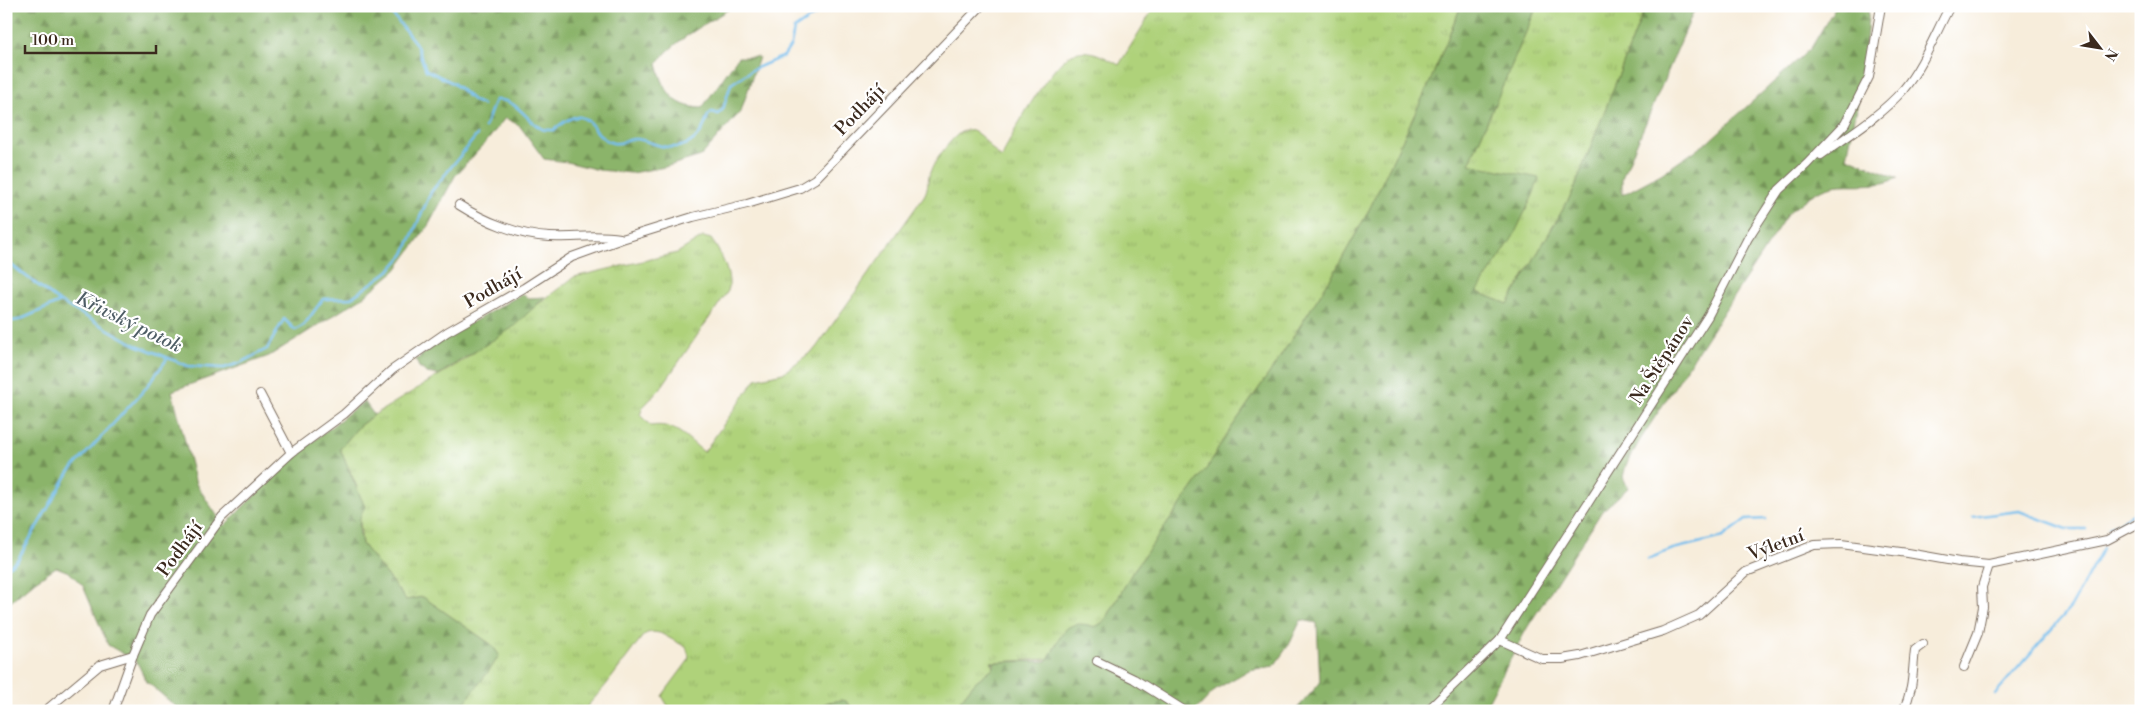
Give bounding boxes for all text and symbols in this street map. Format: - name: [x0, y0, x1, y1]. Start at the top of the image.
- scale bar: [25, 22, 156, 54]
- north arrow: [2074, 22, 2124, 72]
- text: 100 m: [32, 31, 74, 50]
- text: N: [2100, 45, 2121, 64]
- street label: Podhájí: [830, 79, 891, 141]
- street label: Podhájí: [460, 262, 527, 314]
- water label: Křivský potok: [72, 286, 186, 358]
- street label: Na Štěpánov: [1625, 311, 1700, 408]
- street label: Podhájí: [152, 516, 208, 581]
- street label: Výletní: [1744, 523, 1808, 567]

